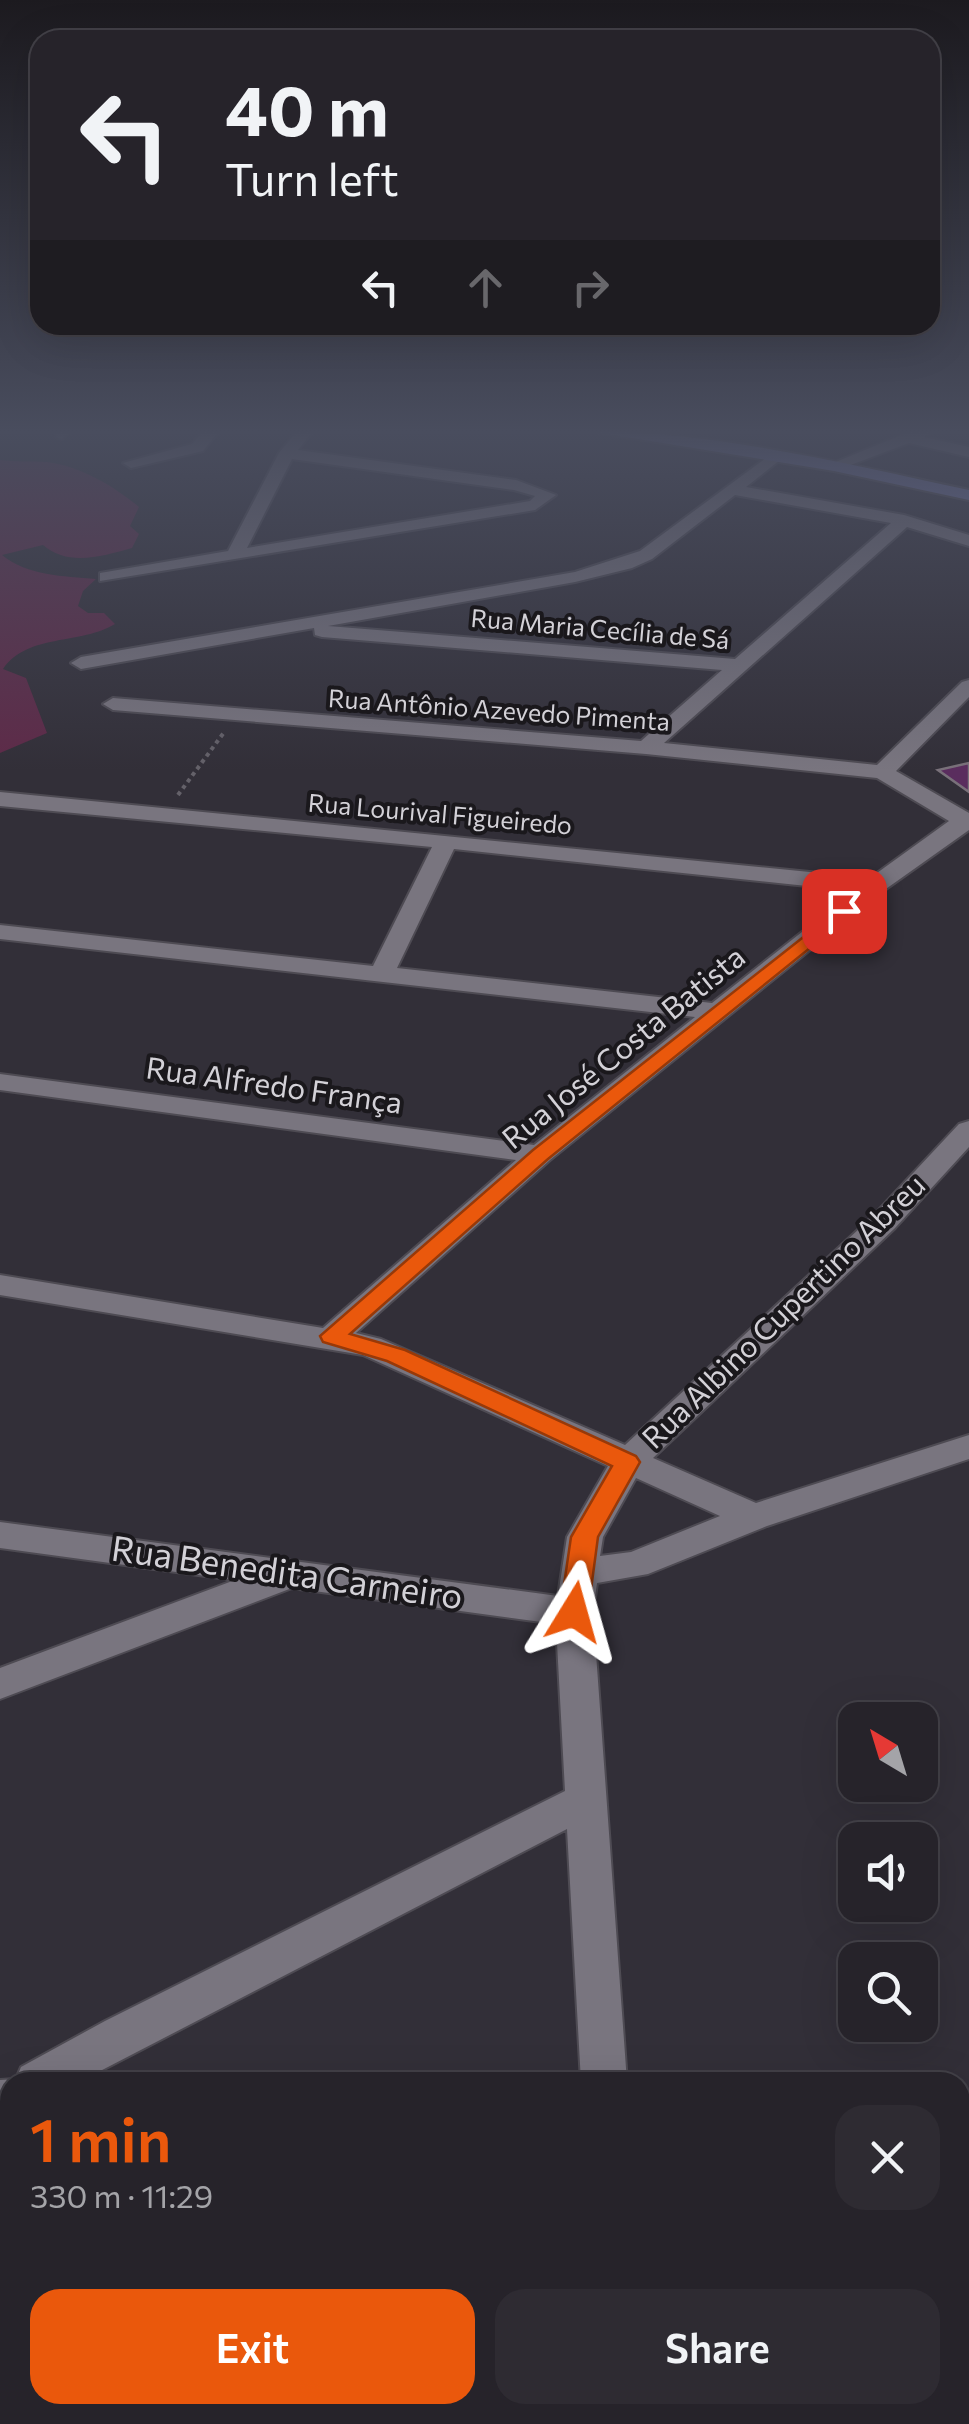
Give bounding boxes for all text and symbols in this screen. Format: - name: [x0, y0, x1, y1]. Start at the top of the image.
- text: 40 m: [225, 65, 389, 150]
- icon: left: [60, 70, 190, 200]
- text: Turn left: [225, 150, 399, 205]
- icon: left: [353, 260, 408, 315]
- icon: ahead: [458, 260, 513, 315]
- icon: right: [563, 260, 618, 315]
- street label: Rua Maria Cecília de Sá: [470, 602, 731, 654]
- street label: Rua Antônio Azevedo Pimenta: [327, 682, 671, 736]
- street label: Rua Lourival Figueiredo: [307, 787, 573, 839]
- pin: [802, 869, 887, 954]
- icon: arrive: [817, 884, 872, 939]
- street label: Rua José Costa Batista: [494, 937, 751, 1155]
- street label: Rua Alfredo França: [144, 1047, 405, 1120]
- street label: Rua Albino Cupertino Abreu: [633, 1165, 931, 1455]
- street label: Rua Benedita Carneiro: [109, 1525, 466, 1616]
- position arrow: [522, 1560, 626, 1664]
- north arrow: [838, 1702, 938, 1802]
- map controls: [838, 1702, 938, 2042]
- button: sound: [838, 1822, 938, 1922]
- button: search: [838, 1942, 938, 2042]
- text: 1 min: [30, 2101, 171, 2174]
- button: close: [835, 2105, 940, 2210]
- text: 330 m · 11:29: [30, 2175, 213, 2215]
- button: Exit: [30, 2289, 475, 2404]
- button: Share: [495, 2289, 940, 2404]

